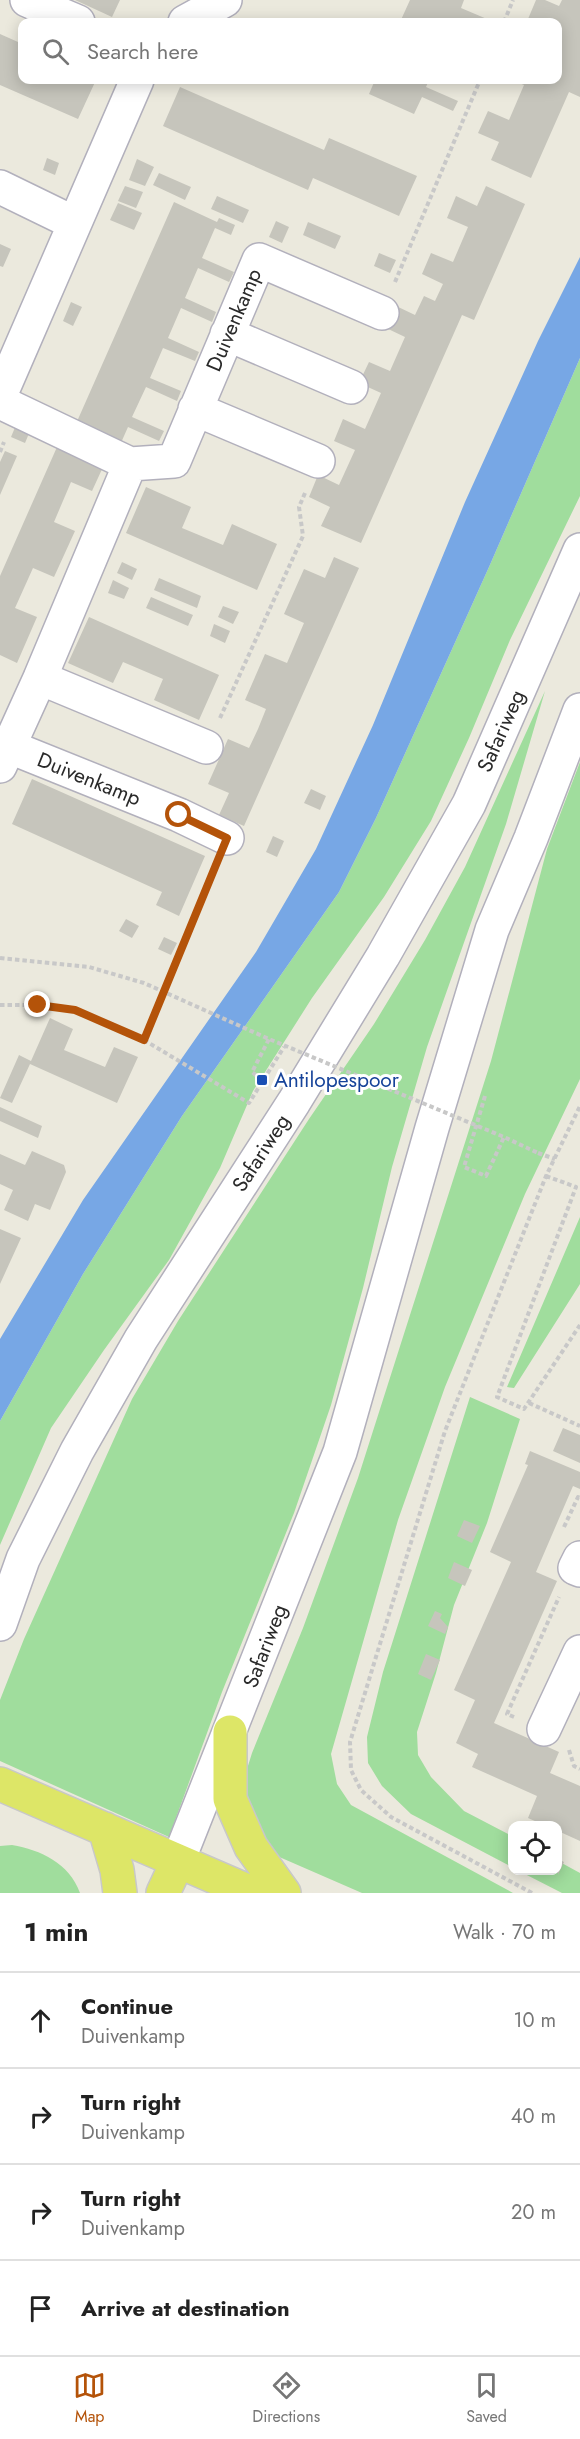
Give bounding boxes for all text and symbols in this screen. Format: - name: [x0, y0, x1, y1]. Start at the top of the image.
- search box: [18, 18, 562, 84]
- icon: search: [39, 35, 72, 68]
- text: Search here: [87, 35, 198, 67]
- street label: Duivenkamp: [199, 264, 269, 376]
- street label: Safariweg: [470, 685, 532, 777]
- street label: Duivenkamp: [33, 745, 145, 813]
- route start: [165, 801, 191, 827]
- route end: [24, 991, 50, 1017]
- place label: Antilopespoor: [274, 1065, 400, 1095]
- marker: Antilopespoor: [255, 1073, 269, 1087]
- street label: Safariweg: [225, 1108, 297, 1198]
- street label: Safariweg: [235, 1600, 295, 1692]
- map controls: [508, 1821, 562, 1875]
- button: locate: [508, 1821, 562, 1875]
- text: 1 min: [24, 1913, 88, 1951]
- text: Walk · 70 m: [453, 1918, 556, 1947]
- text: Continue: [81, 1990, 173, 2022]
- icon: ahead: [24, 2004, 57, 2037]
- text: 10 m: [513, 2006, 556, 2035]
- text: Duivenkamp: [81, 2022, 185, 2051]
- text: Turn right: [81, 2086, 181, 2118]
- icon: right: [24, 2100, 57, 2133]
- text: 40 m: [511, 2102, 556, 2131]
- text: Duivenkamp: [81, 2118, 185, 2147]
- text: Turn right: [81, 2182, 181, 2214]
- icon: right: [24, 2196, 57, 2229]
- text: 20 m: [511, 2198, 556, 2227]
- text: Duivenkamp: [81, 2214, 185, 2243]
- icon: arrive: [24, 2292, 57, 2325]
- text: Arrive at destination: [81, 2292, 290, 2324]
- tab: Map: [73, 2369, 106, 2428]
- tab: Directions: [252, 2369, 320, 2428]
- tab: Saved: [466, 2369, 507, 2428]

